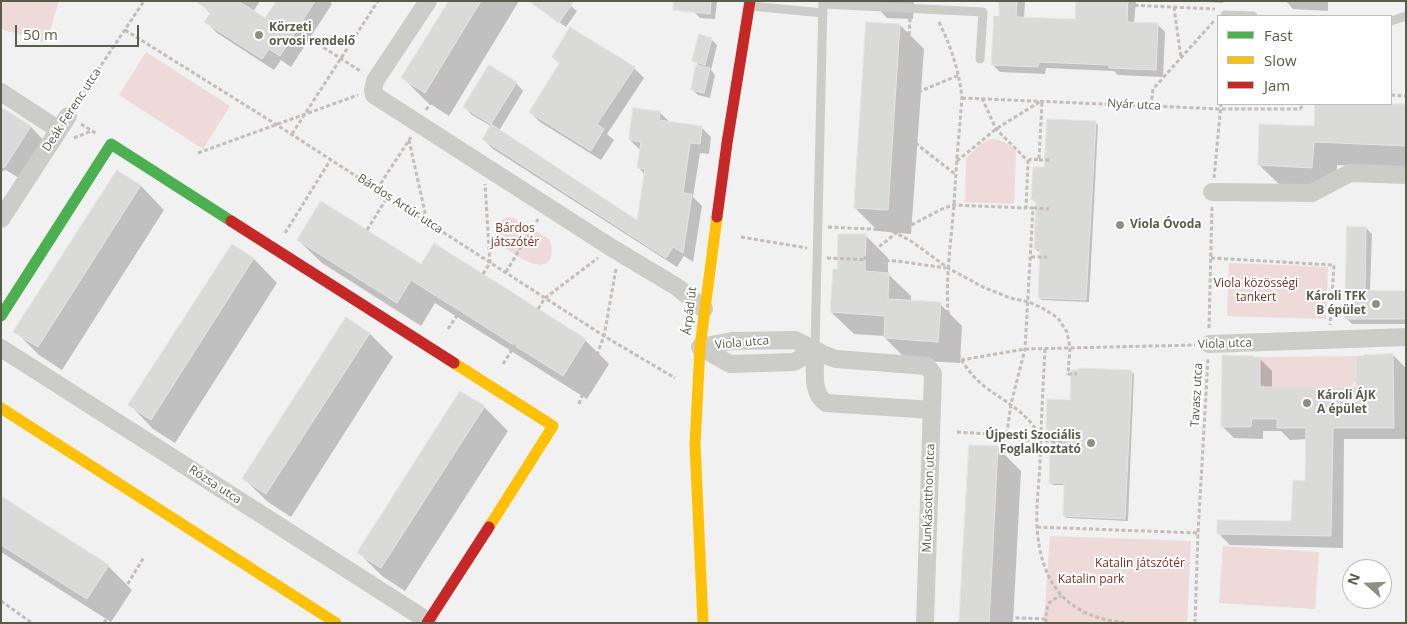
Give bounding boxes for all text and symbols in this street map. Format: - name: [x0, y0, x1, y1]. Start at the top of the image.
- scale bar: [18, 15, 141, 47]
- legend: [1217, 15, 1392, 105]
- place label: Körzeti orvosi rendelő: [269, 21, 355, 49]
- text: 50 m: [23, 24, 58, 44]
- text: Fast: [1264, 25, 1293, 45]
- marker: Körzeti orvosi rendelő: [253, 29, 265, 41]
- text: Slow: [1264, 50, 1297, 70]
- street label: Deák Ferenc utca: [40, 66, 104, 154]
- text: Jam: [1264, 75, 1290, 95]
- street label: Nyár utca: [1107, 96, 1161, 114]
- street label: Bárdos Artúr utca: [355, 171, 445, 237]
- place label: Viola Óvoda: [1130, 218, 1202, 232]
- marker: Viola Óvoda: [1114, 219, 1126, 231]
- park label: Bárdos játszótér: [491, 222, 539, 250]
- park label: Viola közösségi tankert: [1214, 277, 1298, 305]
- street label: Árpád út: [680, 286, 700, 336]
- place label: Károli TFK B épület: [1306, 290, 1366, 318]
- marker: Károli TFK B épület: [1370, 298, 1382, 310]
- street label: Viola utca: [714, 333, 770, 353]
- street label: Viola utca: [1198, 336, 1252, 352]
- street label: Tavasz utca: [1188, 362, 1206, 428]
- place label: Károli ÁJK A épület: [1317, 389, 1376, 417]
- marker: Károli ÁJK A épület: [1301, 397, 1313, 409]
- place label: Újpesti Szociális Foglalkoztató: [985, 429, 1081, 457]
- marker: Újpesti Szociális Foglalkoztató: [1085, 437, 1097, 449]
- street label: Munkásotthon utca: [920, 443, 938, 553]
- street label: Rózsa utca: [186, 463, 244, 507]
- park label: Katalin játszótér: [1095, 557, 1185, 571]
- north arrow: [1342, 559, 1392, 609]
- text: N: [1342, 570, 1364, 588]
- park label: Katalin park: [1058, 573, 1124, 587]

